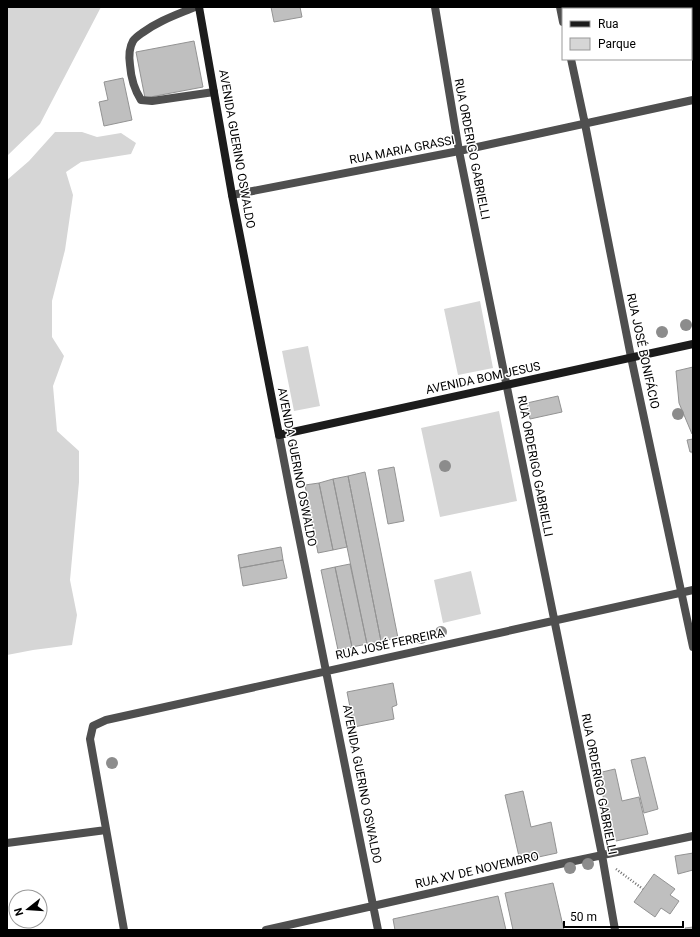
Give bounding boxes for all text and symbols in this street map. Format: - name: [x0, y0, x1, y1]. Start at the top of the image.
- legend: [562, 8, 692, 60]
- text: Rua: [598, 17, 619, 31]
- text: Parque: [598, 37, 636, 51]
- street label: AVENIDA GUERINO OSWALDO: [216, 68, 258, 230]
- street label: RUA ORDERIGO GABRIELLI: [451, 77, 493, 221]
- street label: RUA MARIA GRASSI: [348, 133, 456, 167]
- street label: RUA JOSÉ BONIFÁCIO: [624, 292, 663, 410]
- street label: AVENIDA BOM JESUS: [424, 359, 542, 397]
- street label: AVENIDA GUERINO OSWALDO: [275, 386, 319, 548]
- street label: RUA ORDERIGO GABRIELLI: [514, 394, 556, 538]
- street label: RUA JOSÉ FERREIRA: [334, 625, 446, 662]
- street label: AVENIDA GUERINO OSWALDO: [340, 703, 384, 865]
- street label: RUA ORDERIGO GABRIELLI: [578, 712, 620, 856]
- street label: RUA XV DE NOVEMBRO: [414, 849, 540, 891]
- north arrow: [8, 889, 48, 929]
- scale bar: [564, 903, 683, 929]
- text: N: [11, 906, 26, 917]
- text: 50 m: [570, 910, 597, 924]

